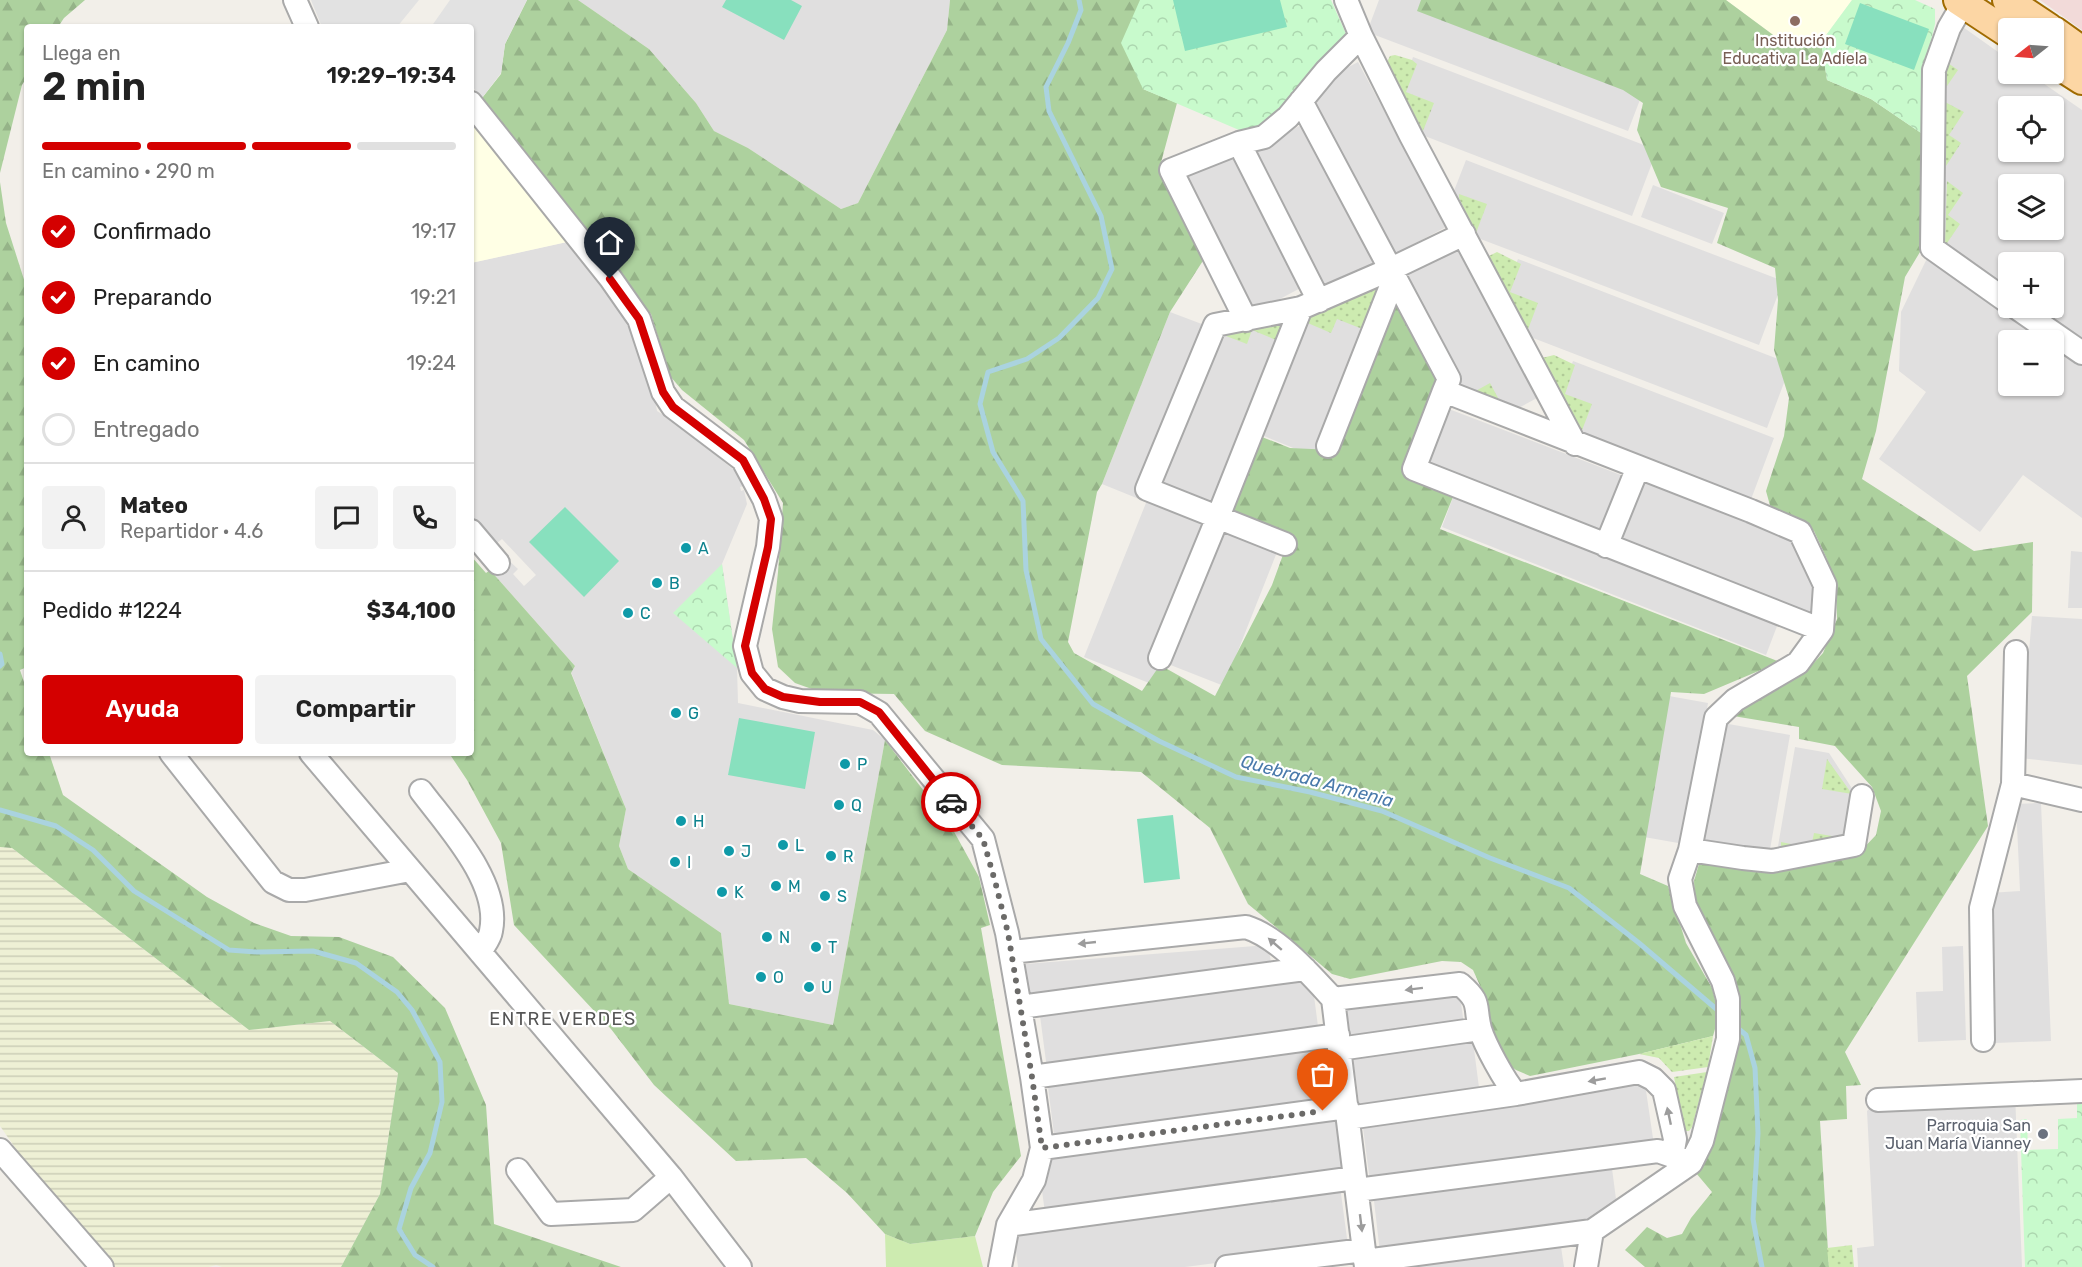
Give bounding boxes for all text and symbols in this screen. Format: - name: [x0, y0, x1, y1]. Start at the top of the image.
- marker: Institución Educativa La Adíela: [1788, 14, 1802, 28]
- north arrow: [1998, 18, 2064, 84]
- map controls: [1998, 18, 2064, 396]
- place label: Institución Educativa La Adíela: [1723, 31, 1867, 68]
- text: Llega en: [42, 41, 121, 65]
- text: 19:29–19:34: [326, 62, 456, 89]
- text: 2 min: [42, 64, 146, 110]
- button: locate: [1998, 96, 2064, 162]
- text: En camino · 290 m: [42, 159, 215, 183]
- button: layers: [1998, 174, 2064, 240]
- icon: check: [42, 215, 75, 248]
- pin: [584, 217, 635, 279]
- text: Confirmado: [93, 218, 211, 245]
- text: 19:17: [412, 219, 456, 243]
- icon: home: [593, 226, 626, 259]
- button: +: [1998, 252, 2064, 318]
- icon: check: [42, 281, 75, 314]
- text: Preparando: [93, 284, 212, 311]
- text: 19:21: [410, 285, 456, 309]
- button: −: [1998, 330, 2064, 396]
- icon: check: [42, 347, 75, 380]
- text: En camino: [93, 350, 200, 377]
- text: 19:24: [406, 351, 456, 375]
- text: Entregado: [93, 416, 200, 443]
- button: person: [42, 486, 105, 549]
- button: chat: [315, 486, 378, 549]
- button: phone: [393, 486, 456, 549]
- text: Mateo: [120, 492, 188, 519]
- text: Repartidor · 4.6: [120, 519, 263, 543]
- place label: A: [698, 539, 709, 558]
- marker: A: [679, 541, 693, 555]
- place label: B: [669, 574, 680, 593]
- marker: B: [650, 576, 664, 590]
- text: Pedido #1224: [42, 597, 182, 624]
- text: $34,100: [366, 597, 456, 624]
- place label: C: [640, 604, 651, 623]
- marker: C: [621, 606, 635, 620]
- button: Ayuda: [42, 675, 243, 744]
- button: Compartir: [255, 675, 456, 744]
- place label: G: [688, 704, 699, 723]
- marker: G: [669, 706, 683, 720]
- water label: Quebrada Armenia: [1238, 750, 1396, 812]
- place label: P: [857, 755, 867, 774]
- marker: P: [838, 757, 852, 771]
- courier: [921, 772, 981, 832]
- icon: car: [935, 786, 968, 819]
- place label: Q: [851, 796, 862, 815]
- marker: Q: [832, 798, 846, 812]
- place label: H: [693, 812, 704, 831]
- marker: H: [674, 814, 688, 828]
- place label: L: [795, 836, 804, 855]
- marker: L: [776, 838, 790, 852]
- place label: J: [741, 842, 751, 861]
- marker: J: [722, 844, 736, 858]
- place label: R: [843, 847, 853, 866]
- marker: R: [824, 849, 838, 863]
- place label: I: [687, 853, 691, 872]
- marker: I: [668, 855, 682, 869]
- place label: M: [788, 877, 801, 896]
- marker: M: [769, 879, 783, 893]
- place label: K: [734, 883, 744, 902]
- marker: K: [715, 885, 729, 899]
- place label: S: [837, 887, 847, 906]
- marker: S: [818, 889, 832, 903]
- place label: N: [779, 928, 790, 947]
- marker: N: [760, 930, 774, 944]
- place label: T: [828, 938, 837, 957]
- one-way arrow: [1077, 938, 1096, 948]
- one-way arrow: [1268, 938, 1283, 951]
- marker: T: [809, 940, 823, 954]
- place label: O: [773, 968, 784, 987]
- marker: O: [754, 970, 768, 984]
- place label: U: [821, 978, 832, 997]
- marker: U: [802, 980, 816, 994]
- one-way arrow: [1405, 985, 1424, 994]
- district label: ENTRE VERDES: [489, 1008, 637, 1030]
- pin: [1297, 1049, 1348, 1111]
- icon: bag: [1306, 1058, 1339, 1091]
- one-way arrow: [1587, 1076, 1606, 1085]
- one-way arrow: [1664, 1106, 1674, 1125]
- place label: Parroquia San Juan María Vianney: [1885, 1116, 2031, 1153]
- marker: Parroquia San Juan María Vianney: [2036, 1127, 2050, 1141]
- one-way arrow: [1356, 1214, 1365, 1233]

